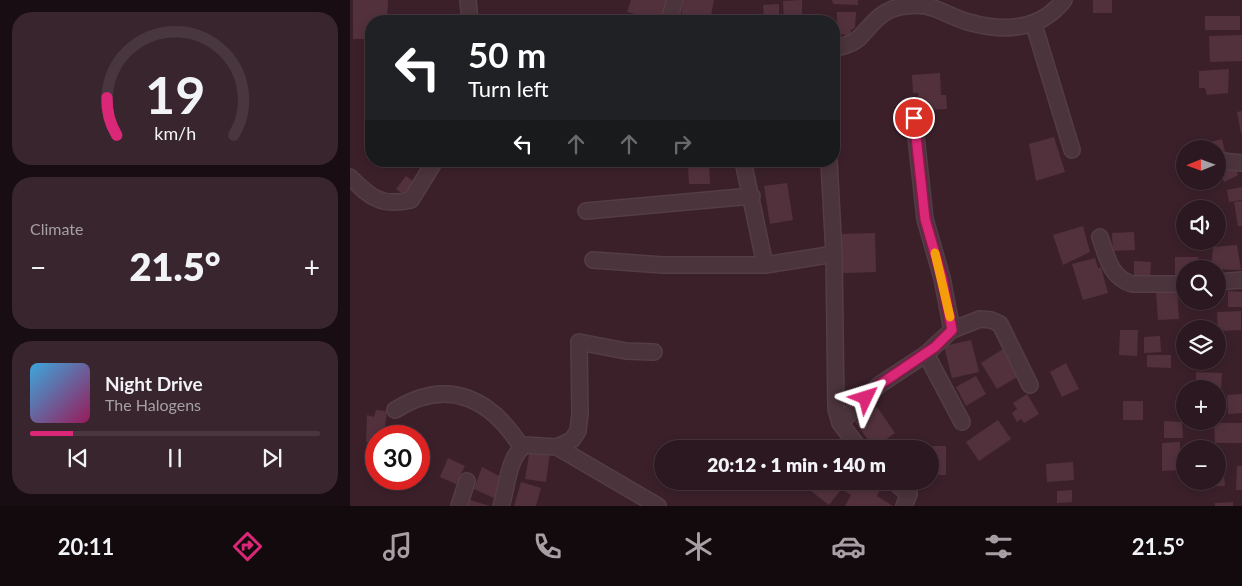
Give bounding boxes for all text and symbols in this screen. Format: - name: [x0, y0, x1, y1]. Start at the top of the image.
- text: 50 m: [468, 33, 546, 75]
- icon: left: [385, 35, 450, 100]
- text: 19: [145, 63, 205, 125]
- text: Turn left: [468, 75, 549, 102]
- pin: [893, 97, 935, 139]
- icon: arrive: [900, 104, 928, 132]
- text: km/h: [154, 122, 196, 144]
- icon: left: [509, 130, 537, 158]
- icon: ahead: [562, 130, 590, 158]
- icon: ahead: [615, 130, 643, 158]
- icon: right: [668, 130, 696, 158]
- north arrow: [1176, 140, 1226, 190]
- map controls: [1176, 140, 1226, 490]
- button: sound: [1176, 200, 1226, 250]
- text: Climate: [30, 219, 83, 238]
- text: 21.5°: [129, 243, 221, 289]
- text: −: [30, 250, 46, 284]
- text: +: [304, 250, 320, 284]
- button: search: [1176, 260, 1226, 310]
- button: layers: [1176, 320, 1226, 370]
- position arrow: [839, 371, 891, 423]
- text: Night Drive: [105, 372, 203, 395]
- button: +: [1176, 380, 1226, 430]
- text: The Halogens: [105, 395, 201, 414]
- speed limit sign: 30: [365, 425, 430, 490]
- button: −: [1176, 440, 1226, 490]
- icon: previous: [64, 444, 92, 472]
- icon: pause: [161, 444, 189, 472]
- icon: next: [258, 444, 286, 472]
- text: 20:12 · 1 min · 140 m: [707, 453, 886, 476]
- icon: directions: [230, 529, 265, 564]
- icon: music: [380, 529, 415, 564]
- icon: phone: [530, 529, 565, 564]
- icon: climate: [681, 529, 716, 564]
- icon: car: [831, 529, 866, 564]
- icon: filters: [981, 529, 1016, 564]
- text: 20:11: [58, 533, 114, 560]
- text: 21.5°: [1132, 533, 1184, 560]

